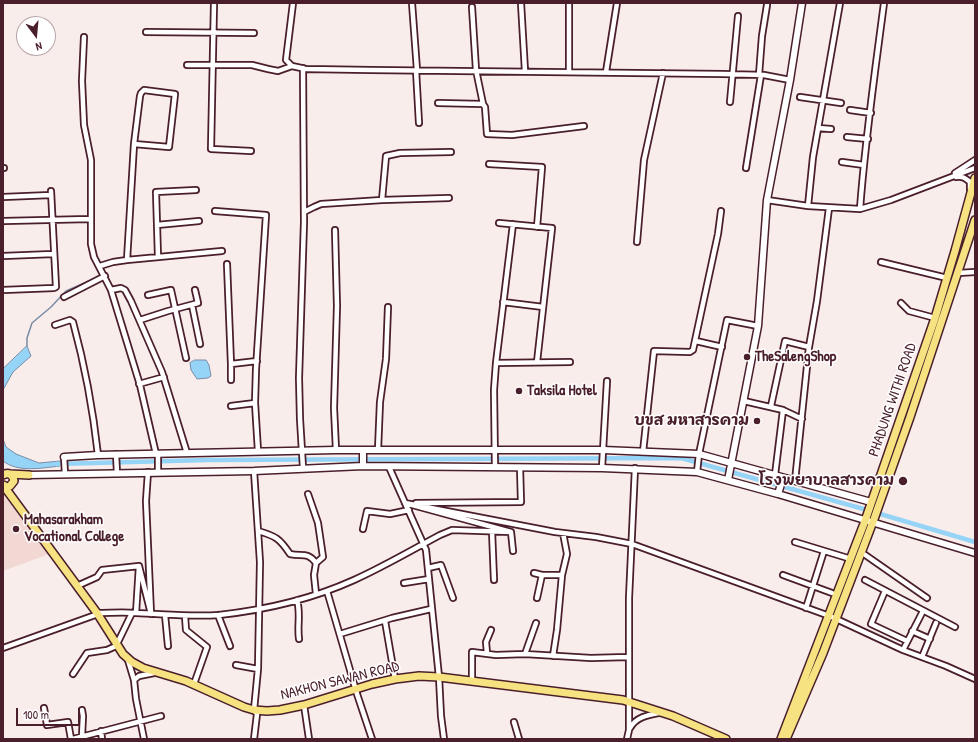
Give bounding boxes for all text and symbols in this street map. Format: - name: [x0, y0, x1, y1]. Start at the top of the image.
- north arrow: [16, 16, 56, 56]
- text: N: [34, 39, 44, 54]
- street label: PHADUNG WITHI ROAD: [865, 341, 921, 459]
- place label: TheSalengShop: [755, 348, 836, 366]
- marker: TheSalengShop: [742, 352, 752, 362]
- place label: Taksila Hotel: [527, 382, 597, 400]
- marker: Taksila Hotel: [514, 386, 524, 396]
- place label: บขส มหาสารคาม: [634, 412, 749, 430]
- marker: บขส มหาสารคาม: [752, 416, 762, 426]
- place label: โรงพยาบาลสารคาม: [759, 472, 894, 490]
- marker: โรงพยาบาลสารคาม: [897, 475, 909, 487]
- place label: Mahasarakham Vocational College: [24, 511, 124, 546]
- marker: Mahasarakham Vocational College: [11, 524, 21, 534]
- street label: NAKHON SAWAN ROAD: [279, 658, 401, 704]
- scale bar: [18, 700, 82, 726]
- text: 100 m: [23, 706, 49, 723]

